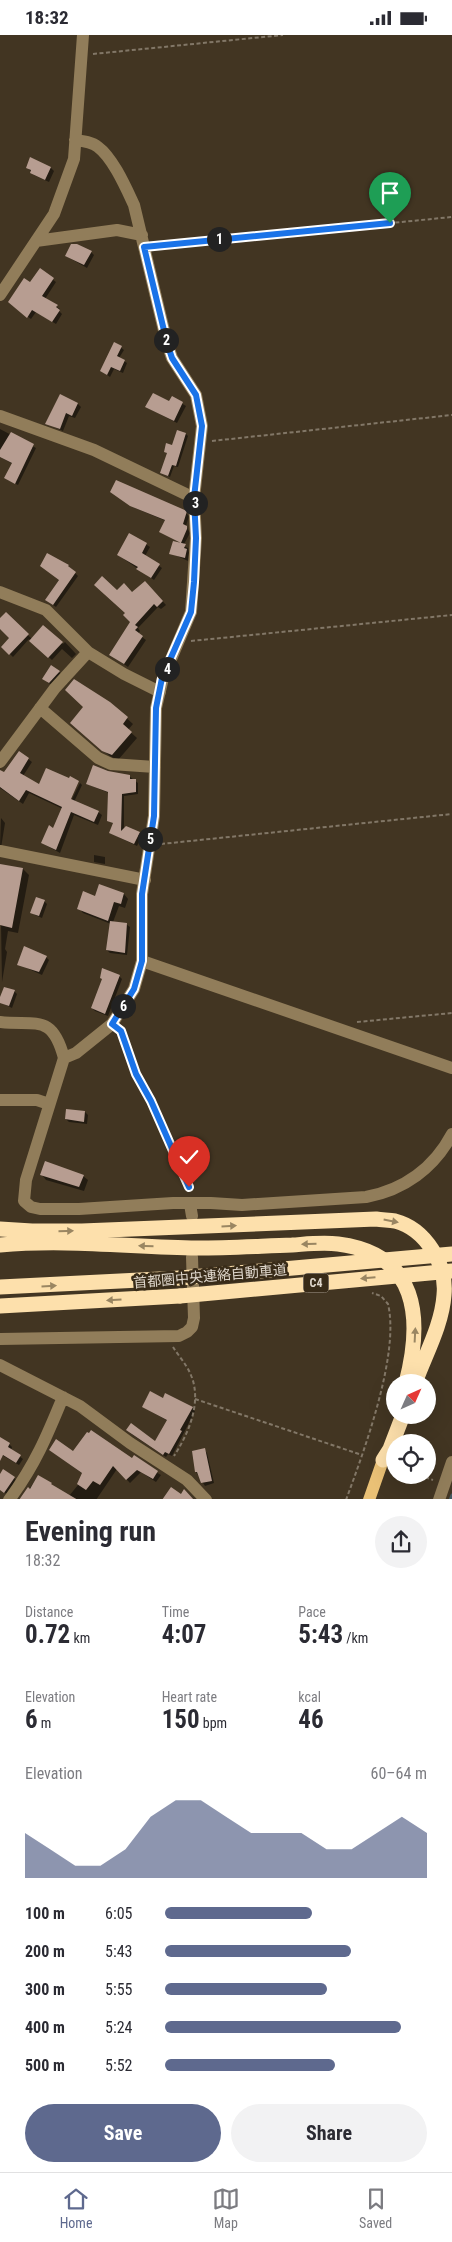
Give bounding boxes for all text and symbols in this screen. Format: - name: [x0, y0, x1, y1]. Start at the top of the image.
- text: 18:32: [25, 6, 69, 29]
- pin: [369, 172, 411, 223]
- icon: arrive: [376, 179, 404, 207]
- pin: 1: [206, 227, 232, 251]
- text: 1: [216, 231, 223, 247]
- pin: 2: [154, 327, 178, 353]
- text: 2: [163, 332, 170, 348]
- pin: 3: [182, 491, 208, 515]
- text: 3: [192, 495, 199, 511]
- pin: 4: [154, 657, 180, 681]
- text: 4: [164, 661, 171, 677]
- pin: 5: [138, 827, 162, 851]
- text: 5: [147, 831, 154, 847]
- pin: 6: [110, 993, 136, 1019]
- text: 6: [120, 998, 127, 1014]
- pin: [168, 1136, 210, 1187]
- icon: check: [175, 1143, 203, 1171]
- one-way arrow: [383, 1217, 398, 1225]
- one-way arrow: [221, 1221, 237, 1229]
- one-way arrow: [58, 1227, 74, 1235]
- one-way arrow: [300, 1240, 316, 1248]
- one-way arrow: [138, 1242, 154, 1250]
- street label: 首都圏中央連絡自動車道: [133, 1261, 287, 1291]
- road number: C4: [304, 1273, 328, 1293]
- one-way arrow: [360, 1274, 376, 1282]
- one-way arrow: [41, 1281, 57, 1289]
- one-way arrow: [106, 1296, 122, 1304]
- one-way arrow: [411, 1326, 419, 1342]
- north arrow: [386, 1374, 436, 1424]
- map controls: [386, 1374, 436, 1484]
- button: locate: [386, 1434, 436, 1484]
- text: Evening run: [25, 1515, 156, 1548]
- button: share: [375, 1516, 427, 1568]
- text: 18:32: [25, 1551, 60, 1570]
- text: Distance: [25, 1604, 73, 1620]
- text: Time: [162, 1604, 189, 1620]
- text: Pace: [298, 1604, 326, 1620]
- text: 0.72: [25, 1620, 70, 1649]
- text: 4:07: [162, 1620, 206, 1649]
- text: 5:43: [298, 1620, 343, 1649]
- text: km: [70, 1630, 90, 1646]
- text: /km: [343, 1630, 368, 1646]
- text: Elevation: [25, 1689, 75, 1705]
- text: Heart rate: [162, 1689, 217, 1705]
- text: kcal: [298, 1689, 321, 1705]
- text: 6: [25, 1705, 38, 1734]
- text: 150: [162, 1705, 200, 1734]
- text: 46: [298, 1705, 324, 1734]
- text: m: [38, 1715, 51, 1731]
- text: bpm: [200, 1715, 227, 1731]
- text: Elevation: [25, 1764, 83, 1783]
- text: 60–64 m: [371, 1764, 427, 1783]
- text: 100 m: [25, 1904, 65, 1923]
- text: 6:05: [105, 1904, 132, 1923]
- text: 200 m: [25, 1942, 65, 1961]
- text: 5:43: [105, 1942, 132, 1961]
- text: 300 m: [25, 1980, 65, 1999]
- text: 5:55: [105, 1980, 132, 1999]
- text: 400 m: [25, 2018, 65, 2037]
- text: 5:24: [105, 2018, 132, 2037]
- text: 500 m: [25, 2056, 65, 2075]
- text: 5:52: [105, 2056, 132, 2075]
- button: Save: [25, 2104, 221, 2162]
- button: Share: [231, 2104, 427, 2162]
- tab: Home: [60, 2185, 92, 2231]
- tab: Map: [212, 2185, 240, 2231]
- tab: Saved: [359, 2185, 392, 2231]

